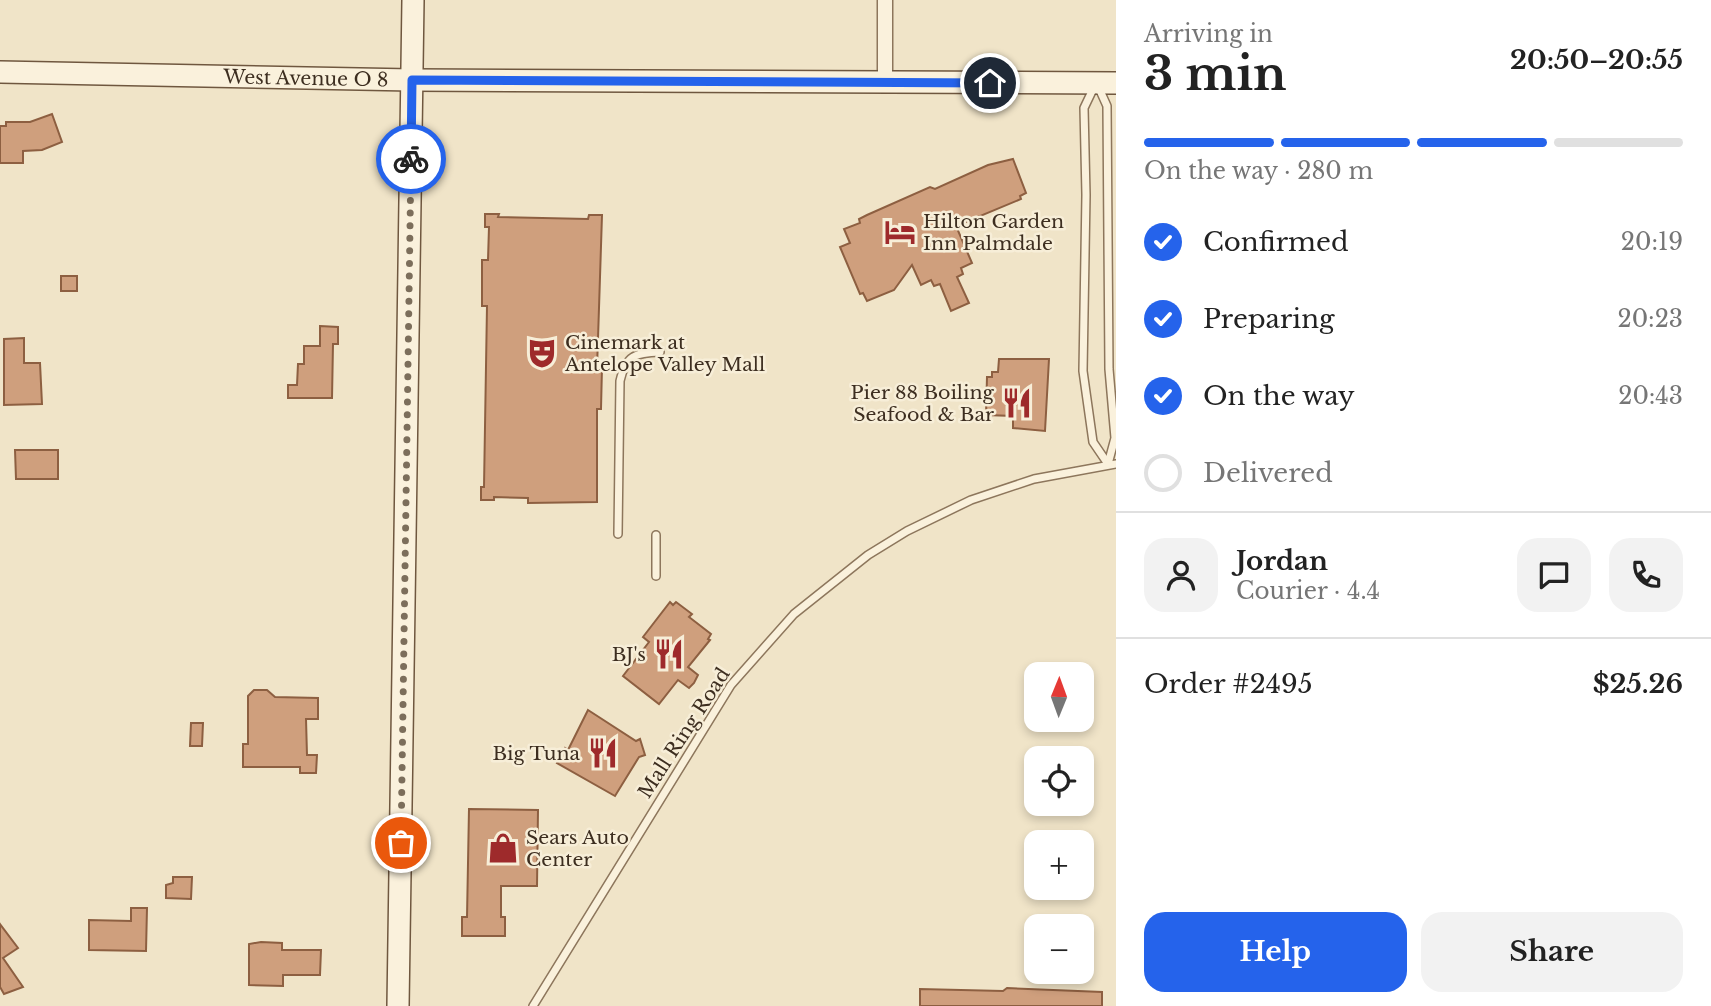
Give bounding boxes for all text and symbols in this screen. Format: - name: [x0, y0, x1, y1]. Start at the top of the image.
- text: Arriving in: [1144, 20, 1273, 48]
- text: 20:50–20:55: [1510, 44, 1683, 76]
- text: 3 min: [1144, 45, 1286, 102]
- pin: [960, 53, 1020, 113]
- icon: home: [971, 64, 1009, 102]
- street label: West Avenue O 8: [222, 65, 389, 91]
- courier: [376, 124, 446, 194]
- icon: bike: [392, 140, 430, 178]
- text: On the way · 280 m: [1144, 157, 1373, 185]
- place label: Hilton Garden Inn Palmdale: [923, 210, 1064, 255]
- hotel icon: Hilton Garden Inn Palmdale: [883, 215, 917, 249]
- icon: check: [1144, 223, 1182, 261]
- text: Confirmed: [1203, 226, 1348, 258]
- text: 20:19: [1621, 228, 1683, 256]
- icon: check: [1144, 300, 1182, 338]
- text: Preparing: [1203, 303, 1335, 335]
- text: 20:23: [1618, 305, 1683, 333]
- place label: Cinemark at Antelope Valley Mall: [564, 331, 765, 376]
- theatre icon: Cinemark at Antelope Valley Mall: [525, 336, 559, 370]
- icon: check: [1144, 377, 1182, 415]
- text: On the way: [1203, 380, 1355, 412]
- place label: Pier 88 Boiling Seafood & Bar: [850, 381, 995, 426]
- text: 20:43: [1618, 382, 1683, 410]
- restaurant icon: Pier 88 Boiling Seafood & Bar: [1000, 386, 1034, 420]
- text: Delivered: [1203, 457, 1333, 489]
- button: person: [1144, 538, 1218, 612]
- button: chat: [1517, 538, 1591, 612]
- button: phone: [1609, 538, 1683, 612]
- text: Jordan: [1236, 545, 1328, 577]
- text: Courier · 4.4: [1236, 577, 1380, 605]
- restaurant icon: BJ's: [652, 637, 686, 671]
- place label: BJ's: [612, 643, 646, 666]
- north arrow: [1024, 662, 1094, 732]
- map controls: [1024, 662, 1094, 984]
- street label: Mall Ring Road: [633, 663, 735, 802]
- text: Order #2495: [1144, 668, 1312, 700]
- text: $25.26: [1593, 668, 1683, 700]
- restaurant icon: Big Tuna: [586, 736, 620, 770]
- place label: Big Tuna: [492, 742, 580, 765]
- button: locate: [1024, 746, 1094, 816]
- pin: [371, 813, 431, 873]
- icon: bag: [382, 824, 420, 862]
- place label: Sears Auto Center: [526, 826, 629, 871]
- button: +: [1024, 830, 1094, 900]
- shop icon: Sears Auto Center: [486, 831, 520, 865]
- button: Help: [1144, 912, 1407, 992]
- button: Share: [1421, 912, 1683, 992]
- button: −: [1024, 914, 1094, 984]

